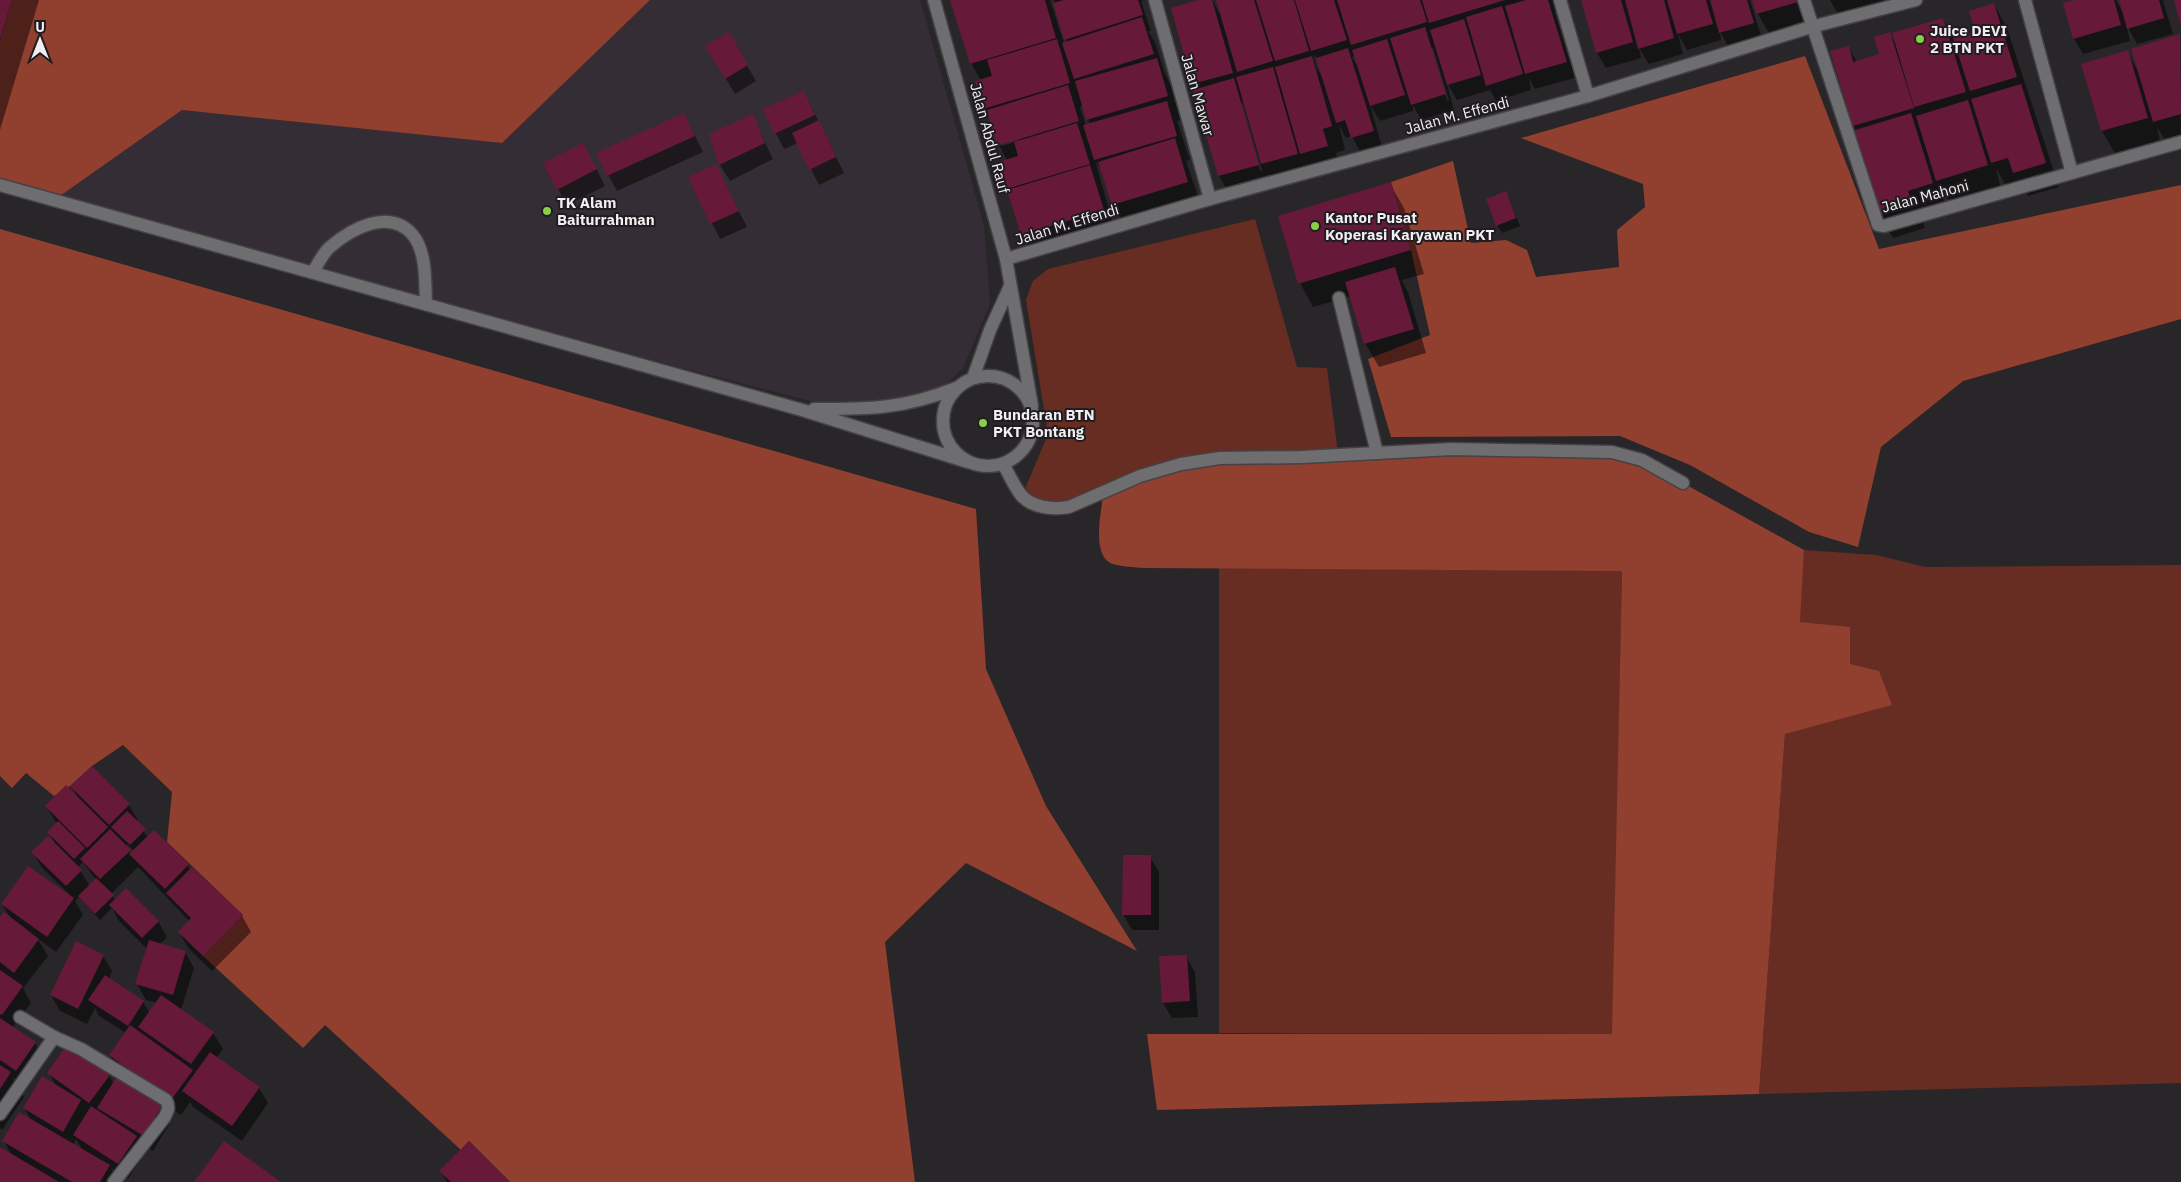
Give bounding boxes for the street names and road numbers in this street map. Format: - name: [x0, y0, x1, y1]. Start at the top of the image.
- street label: Jalan Mawar: [1177, 52, 1219, 139]
- street label: Jalan Abdul Rauf: [966, 81, 1014, 196]
- street label: Jalan M. Effendi: [1403, 92, 1511, 138]
- street label: Jalan Mahoni: [1879, 175, 1971, 217]
- street label: Jalan M. Effendi: [1013, 199, 1121, 249]

